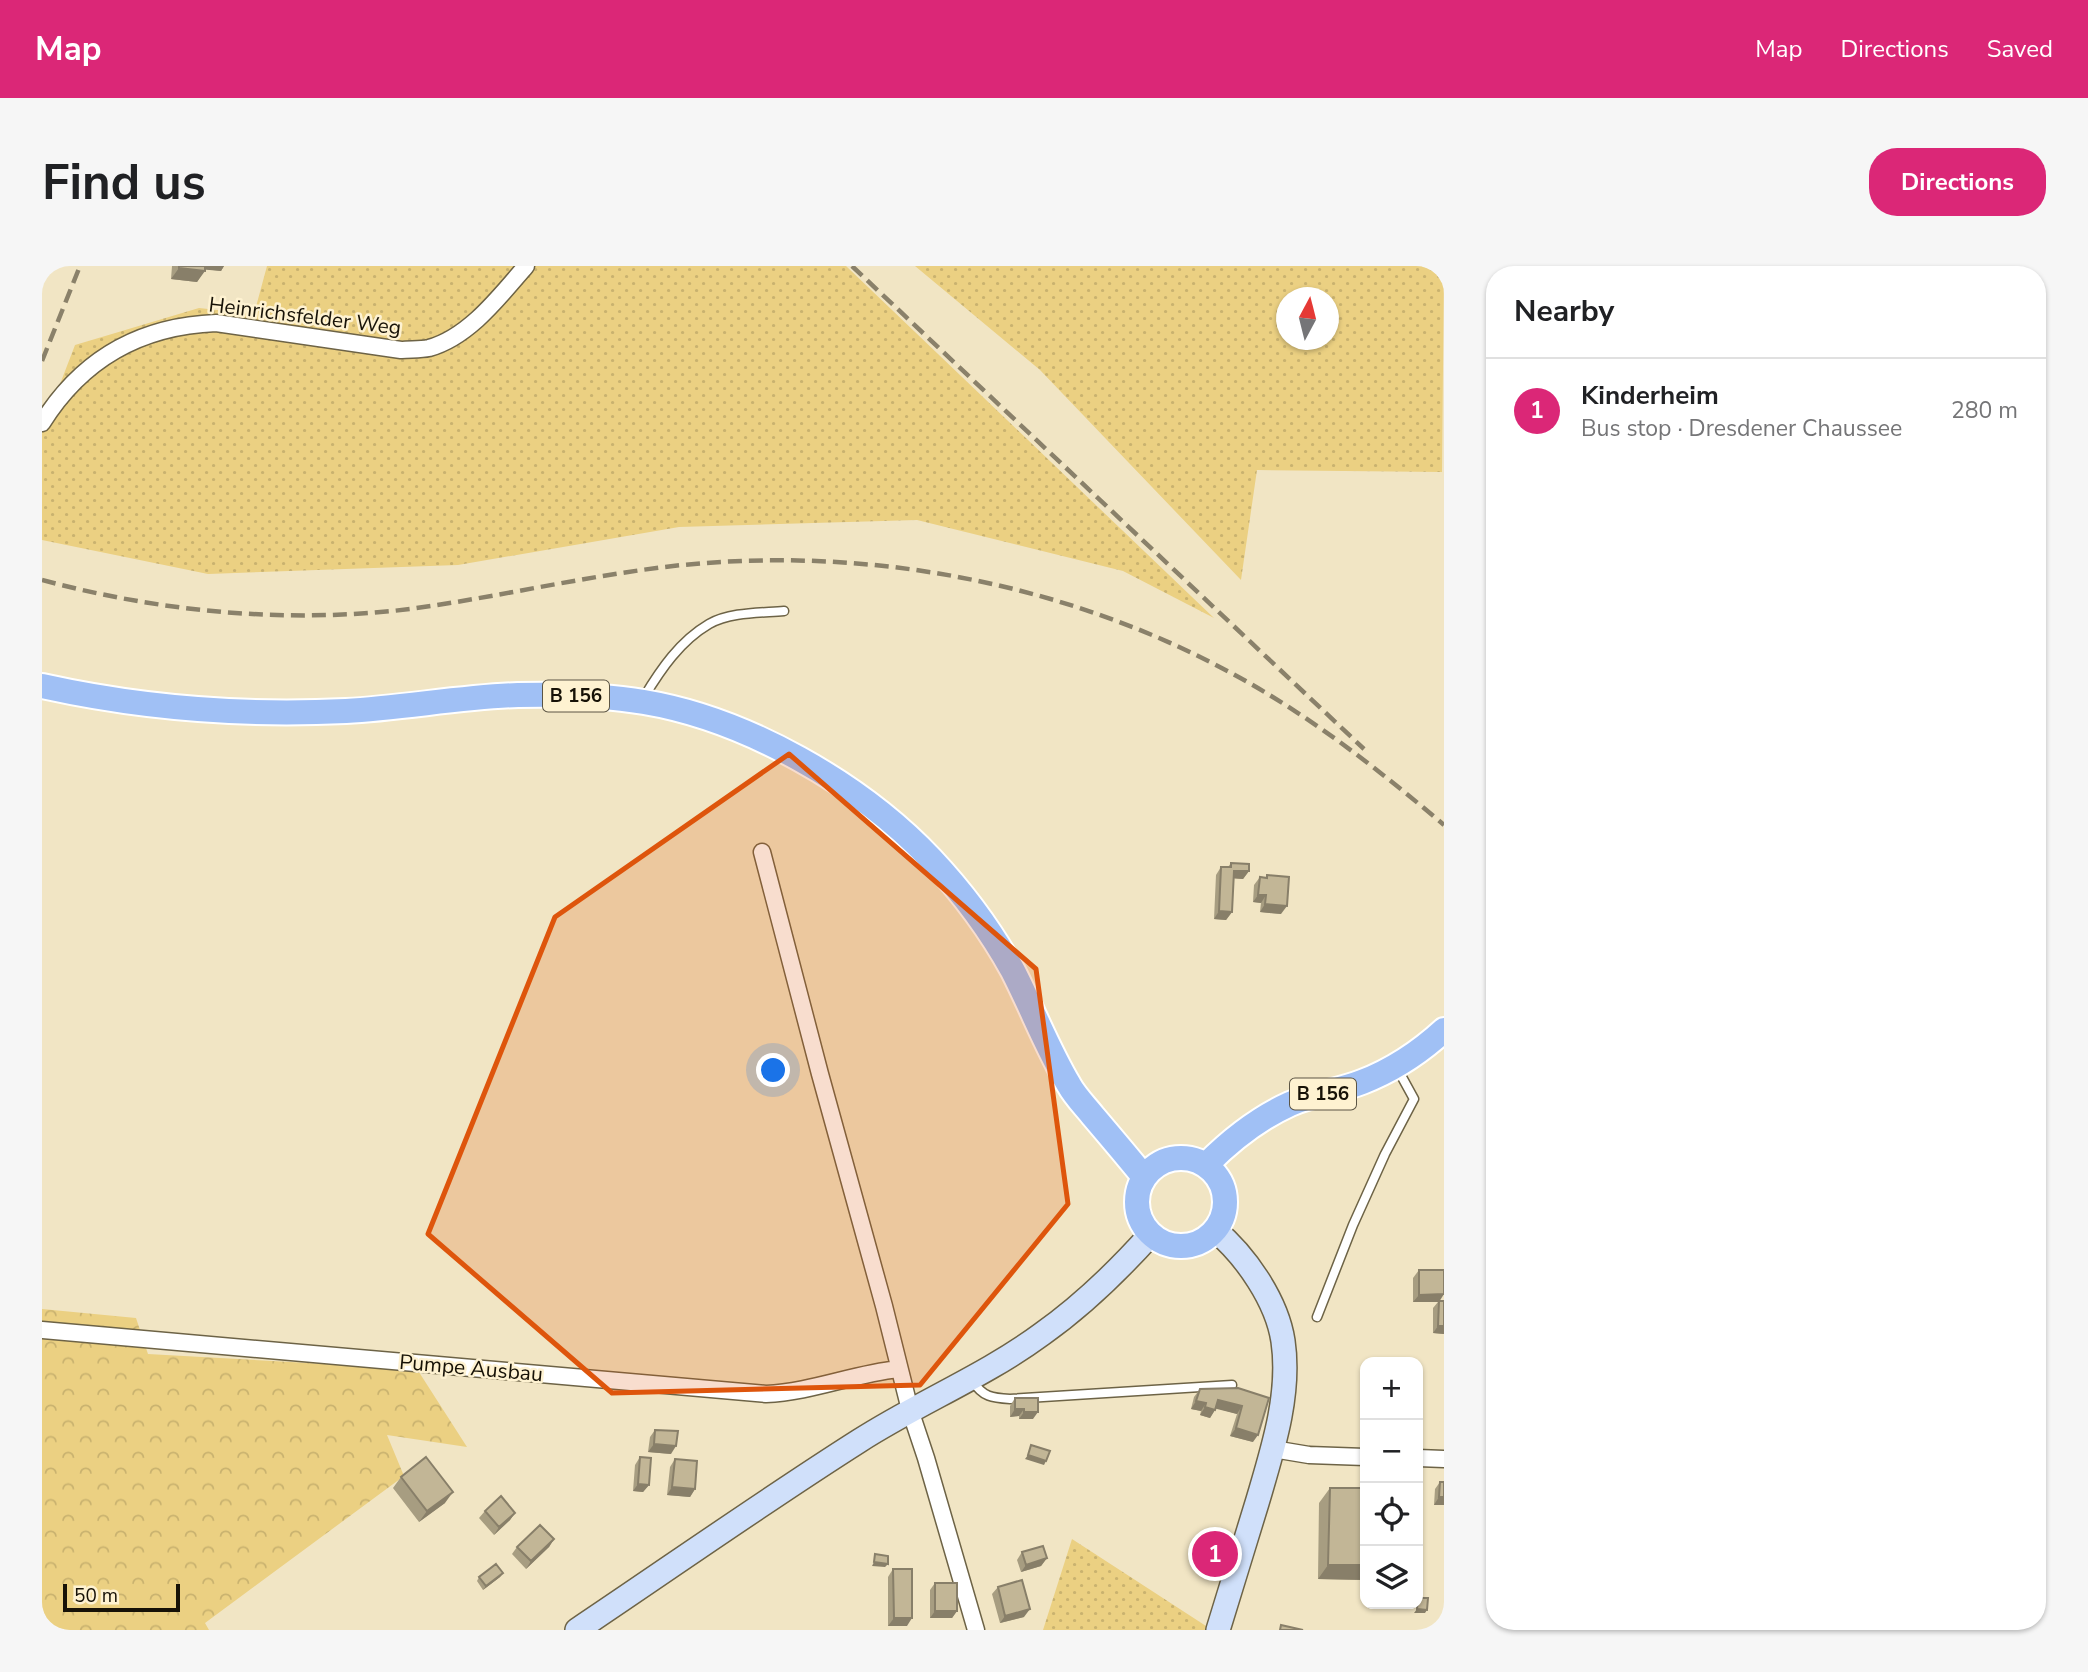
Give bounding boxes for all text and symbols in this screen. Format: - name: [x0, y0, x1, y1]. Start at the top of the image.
- text: Map: [35, 27, 102, 72]
- text: Map: [1755, 33, 1802, 65]
- text: Directions: [1840, 33, 1949, 65]
- text: Saved: [1987, 33, 2053, 65]
- button: Directions: [1869, 148, 2046, 216]
- text: Find us: [42, 149, 206, 216]
- north arrow: [1276, 287, 1339, 350]
- street label: Heinrichsfelder Weg: [207, 290, 403, 342]
- text: Nearby: [1514, 291, 1614, 332]
- text: Kinderheim: [1581, 378, 1719, 413]
- text: 1: [1530, 395, 1544, 426]
- text: 280 m: [1951, 395, 2018, 426]
- text: Bus stop · Dresdener Chaussee: [1581, 413, 1902, 444]
- road number: B 156: [543, 680, 609, 712]
- your location: [756, 1053, 790, 1087]
- road number: B 156: [1290, 1079, 1356, 1110]
- street label: Pumpe Ausbau: [398, 1348, 544, 1388]
- map controls: [1360, 1357, 1423, 1609]
- button: +: [1360, 1357, 1423, 1420]
- button: −: [1360, 1420, 1423, 1483]
- button: locate: [1360, 1483, 1423, 1546]
- pin: 1: [1192, 1528, 1238, 1580]
- button: layers: [1360, 1546, 1423, 1609]
- scale bar: [63, 1581, 180, 1613]
- text: 50 m: [74, 1583, 118, 1609]

